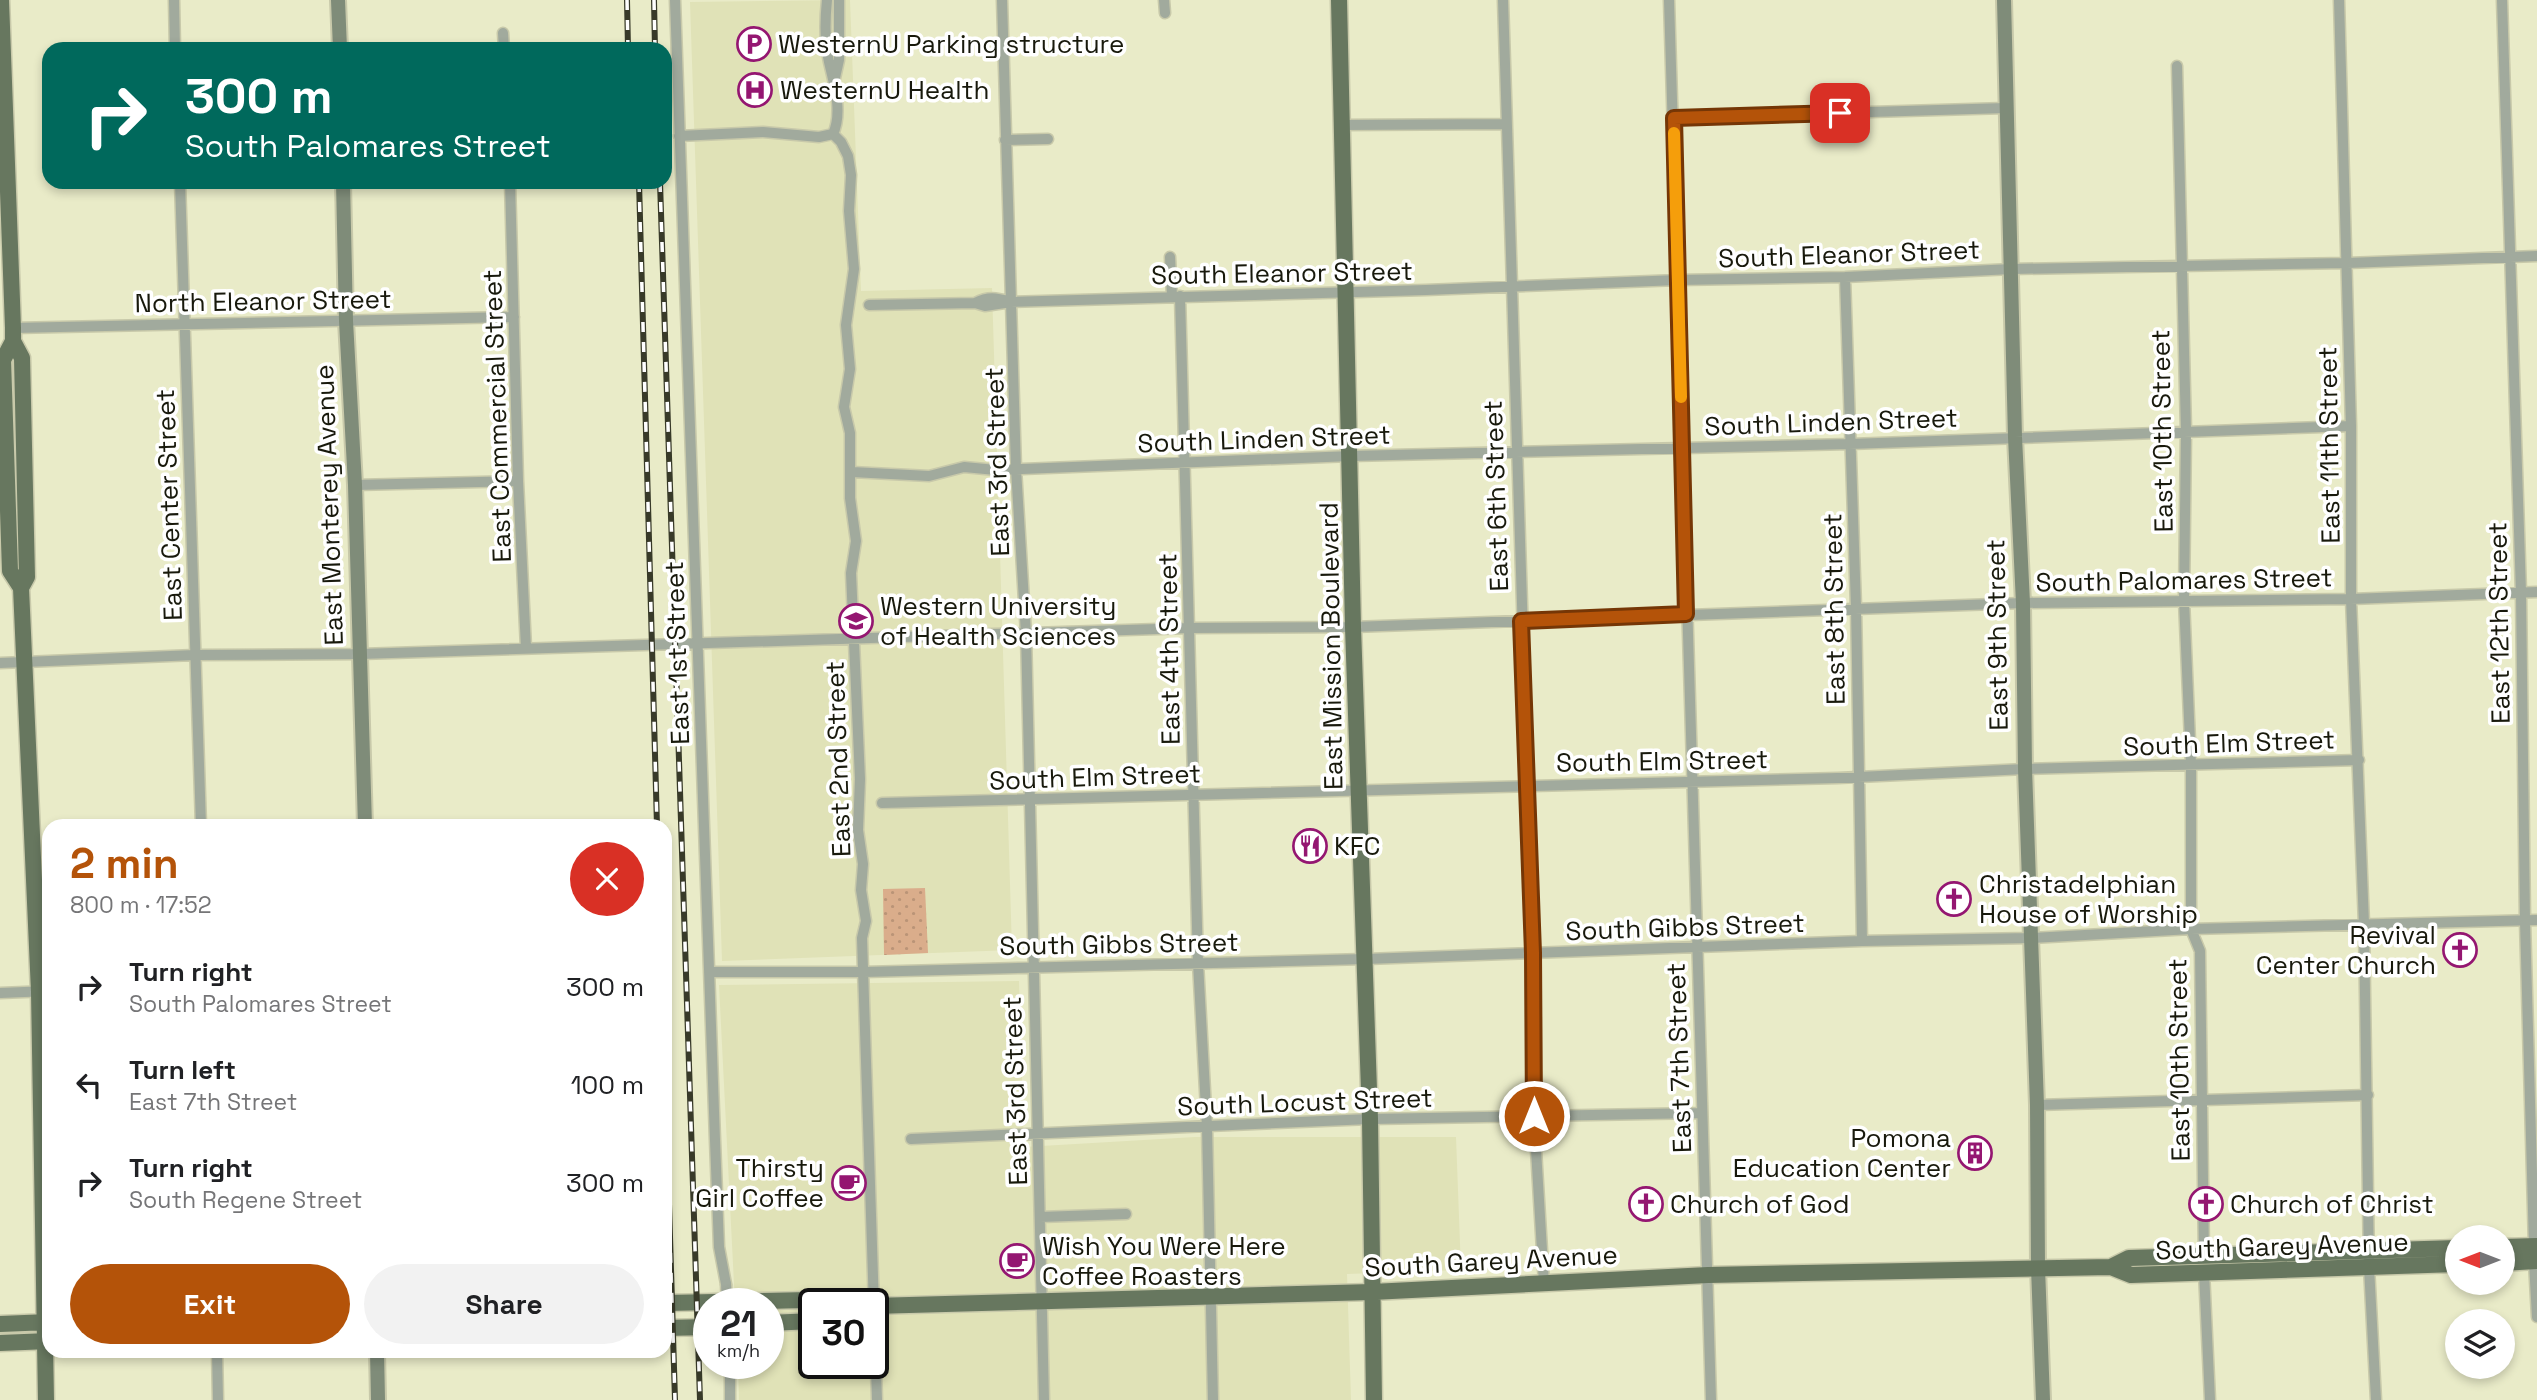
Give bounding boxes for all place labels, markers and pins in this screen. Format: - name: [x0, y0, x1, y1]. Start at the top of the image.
- parking icon: WesternU Parking structure: [735, 25, 773, 63]
- place label: WesternU Parking structure: [778, 27, 1124, 61]
- hospital icon: WesternU Health: [736, 71, 774, 109]
- place label: WesternU Health: [780, 73, 989, 107]
- pin: [1810, 83, 1870, 143]
- place label: Western University of Health Sciences: [880, 589, 1116, 653]
- school or university icon: Western University of Health Sciences: [837, 602, 875, 640]
- restaurant icon: KFC: [1291, 827, 1329, 865]
- place label: KFC: [1334, 829, 1380, 863]
- place label: Christadelphian House of Worship: [1979, 867, 2198, 931]
- church icon: Christadelphian House of Worship: [1935, 880, 1973, 918]
- place label: Revival Center Church: [2256, 918, 2436, 982]
- church icon: Revival Center Church: [2441, 931, 2479, 969]
- place label: Pomona Education Center: [1733, 1121, 1951, 1185]
- building icon: Pomona Education Center: [1956, 1134, 1994, 1172]
- place label: Thirsty Girl Coffee: [695, 1151, 824, 1215]
- cafe icon: Thirsty Girl Coffee: [830, 1164, 868, 1202]
- church icon: Church of God: [1627, 1185, 1665, 1223]
- church icon: Church of Christ: [2187, 1185, 2225, 1223]
- place label: Church of God: [1670, 1187, 1850, 1221]
- place label: Church of Christ: [2230, 1187, 2434, 1221]
- place label: Wish You Were Here Coffee Roasters: [1042, 1229, 1286, 1293]
- cafe icon: Wish You Were Here Coffee Roasters: [998, 1242, 1036, 1280]

